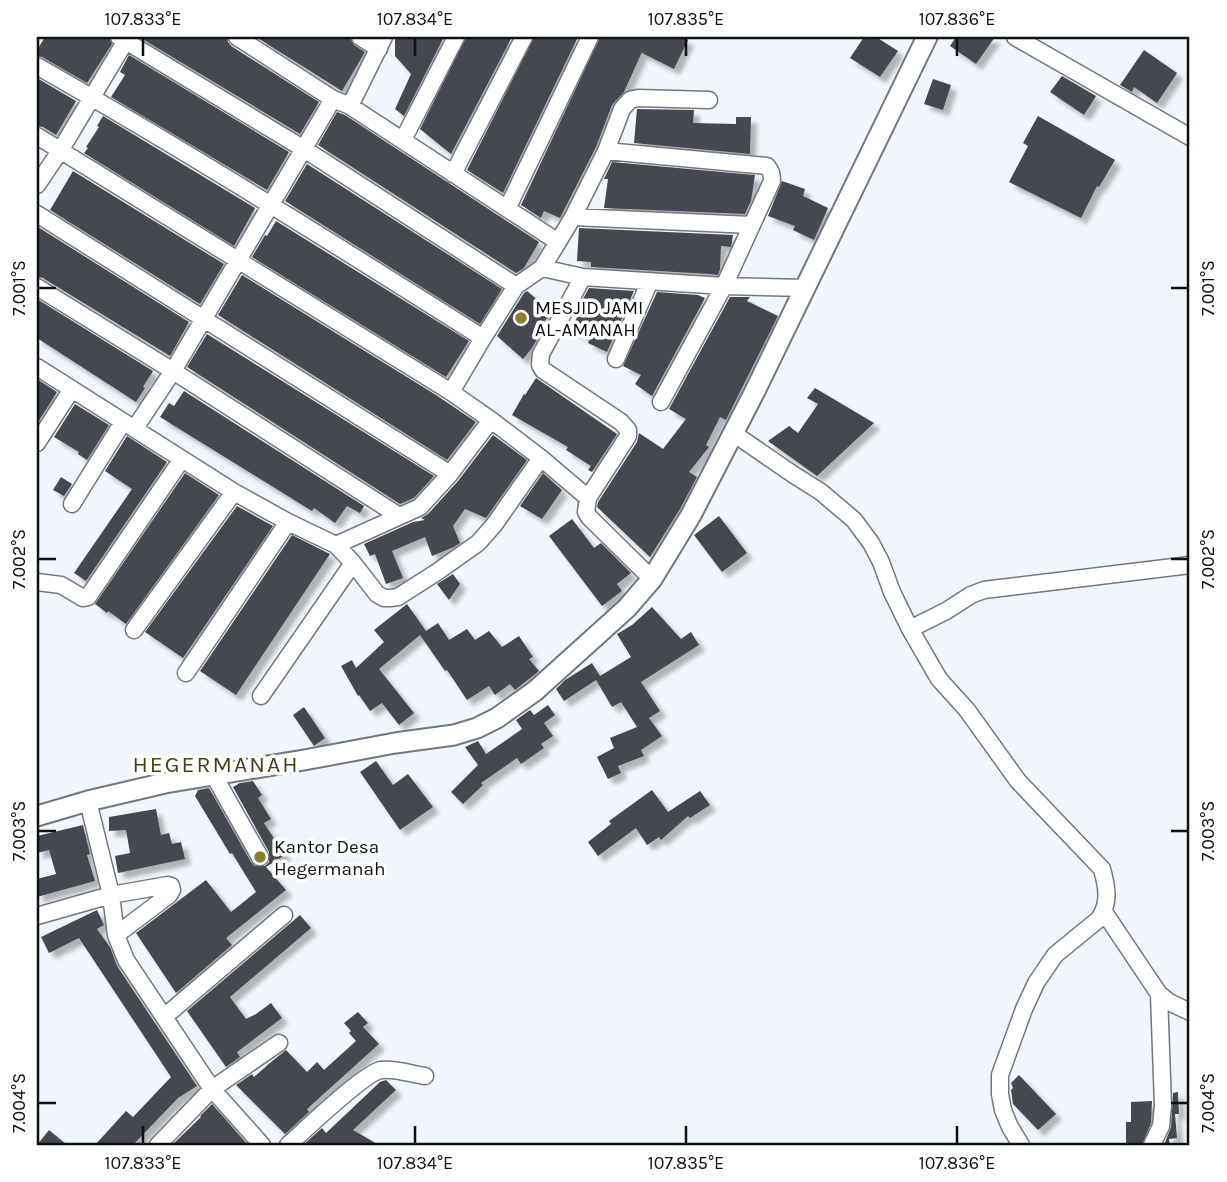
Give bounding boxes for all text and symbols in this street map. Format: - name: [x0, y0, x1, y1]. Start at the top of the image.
- text: 107.833°E: [105, 8, 181, 30]
- text: 107.834°E: [377, 8, 453, 30]
- text: 107.835°E: [648, 8, 724, 30]
- text: 107.836°E: [919, 8, 995, 30]
- text: 7.001°S: [8, 260, 30, 316]
- text: 7.001°S: [1197, 260, 1219, 316]
- place label: MESJID JAMI AL-AMANAH: [535, 297, 643, 341]
- marker: MESJID JAMI AL-AMANAH: [513, 310, 529, 326]
- text: 7.002°S: [8, 529, 30, 589]
- text: 7.002°S: [1197, 529, 1219, 589]
- district label: HEGERMANAH: [132, 751, 300, 778]
- text: 7.003°S: [8, 801, 30, 861]
- text: 7.003°S: [1197, 801, 1219, 861]
- place label: Kantor Desa Hegermanah: [274, 836, 385, 880]
- marker: Kantor Desa Hegermanah: [252, 849, 268, 865]
- text: 7.004°S: [8, 1073, 30, 1133]
- text: 7.004°S: [1197, 1073, 1219, 1133]
- text: 107.833°E: [105, 1152, 181, 1174]
- text: 107.834°E: [377, 1152, 453, 1174]
- text: 107.835°E: [648, 1152, 724, 1174]
- text: 107.836°E: [919, 1152, 995, 1174]

